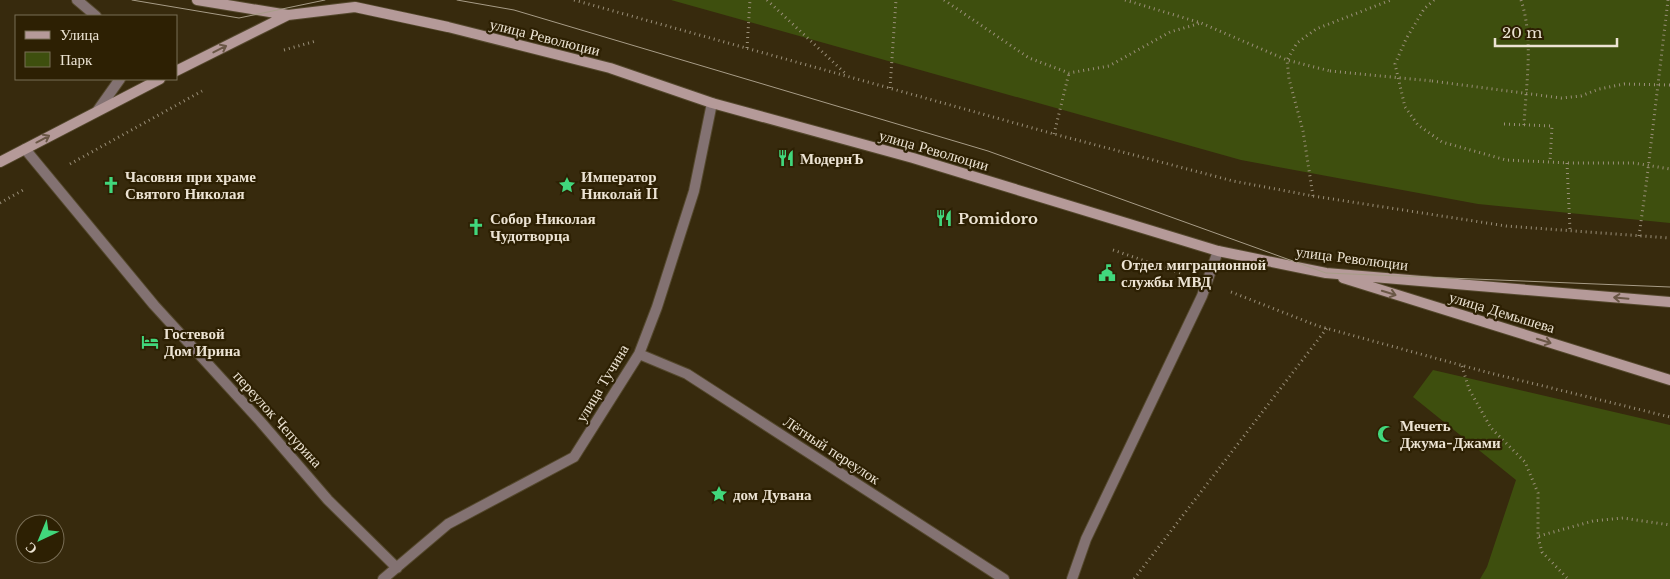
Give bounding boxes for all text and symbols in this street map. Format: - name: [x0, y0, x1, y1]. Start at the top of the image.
- street label: улица Революции: [488, 14, 602, 60]
- legend: [15, 15, 178, 80]
- scale bar: [1495, 15, 1618, 47]
- text: 20 m: [1502, 23, 1542, 42]
- text: Улица: [60, 25, 99, 44]
- one-way arrow: [212, 44, 227, 53]
- text: Парк: [60, 50, 93, 69]
- street label: улица Революции: [877, 125, 991, 175]
- one-way arrow: [35, 134, 50, 143]
- restaurant icon: МодернЪ: [776, 148, 796, 168]
- place label: МодернЪ: [800, 149, 864, 168]
- place label: Часовня при храме Святого Николая: [125, 167, 256, 203]
- place label: Император Николай II: [581, 167, 658, 203]
- church icon: Часовня при храме Святого Николая: [101, 175, 121, 195]
- place icon: Император Николай II: [557, 175, 577, 195]
- restaurant icon: Pomidoro: [934, 208, 954, 228]
- place label: Собор Николая Чудотворца: [490, 209, 596, 245]
- place label: Pomidoro: [958, 209, 1038, 228]
- church icon: Собор Николая Чудотворца: [466, 217, 486, 237]
- street label: улица Революции: [1295, 242, 1409, 274]
- place label: Отдел миграционной службы МВД: [1121, 255, 1267, 291]
- public building icon: Отдел миграционной службы МВД: [1097, 263, 1117, 283]
- street label: улица Демышева: [1447, 287, 1558, 337]
- one-way arrow: [1381, 288, 1397, 298]
- one-way arrow: [1614, 293, 1630, 302]
- place label: Гостевой Дом Ирина: [164, 324, 241, 360]
- hotel icon: Гостевой Дом Ирина: [140, 332, 160, 352]
- one-way arrow: [1536, 337, 1551, 346]
- street label: улица Тучина: [571, 340, 633, 425]
- street label: переулок Чепурина: [229, 367, 327, 472]
- street label: Лётный переулок: [780, 412, 884, 489]
- place label: Мечеть Джума-Джами: [1400, 416, 1501, 452]
- mosque icon: Мечеть Джума-Джами: [1376, 424, 1396, 444]
- place icon: дом Дувана: [709, 484, 729, 504]
- place label: дом Дувана: [733, 485, 812, 504]
- north arrow: [15, 514, 65, 564]
- text: С: [21, 538, 41, 558]

